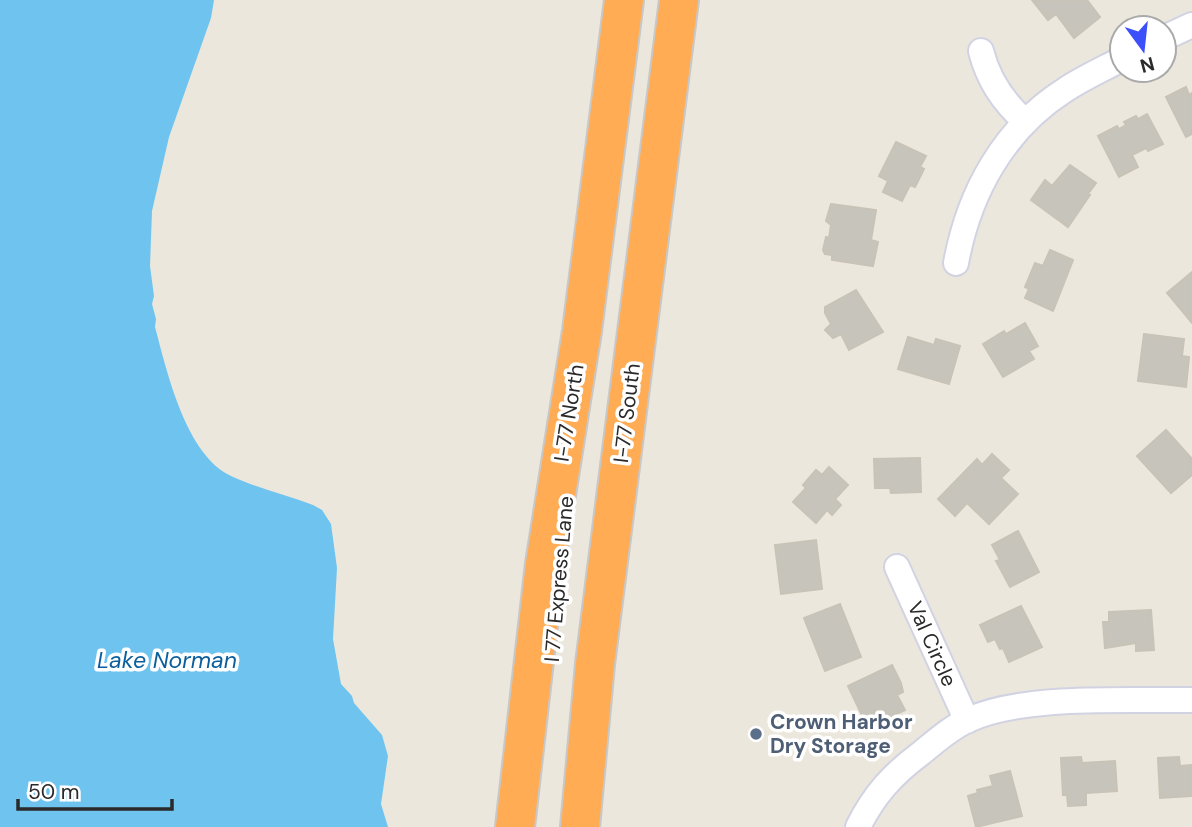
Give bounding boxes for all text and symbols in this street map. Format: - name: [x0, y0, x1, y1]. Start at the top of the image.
- north arrow: [1108, 14, 1178, 84]
- text: N: [1137, 51, 1157, 79]
- street label: I-77 North: [547, 362, 591, 464]
- street label: I-77 South: [607, 362, 647, 464]
- street label: I 77 Express Lane: [538, 495, 580, 663]
- street label: Val Circle: [901, 597, 963, 691]
- water label: Lake Norman: [97, 645, 237, 675]
- place label: Crown Harbor Dry Storage: [770, 708, 913, 760]
- marker: Crown Harbor Dry Storage: [748, 726, 764, 742]
- scale bar: [18, 768, 172, 812]
- text: 50 m: [28, 778, 79, 806]

